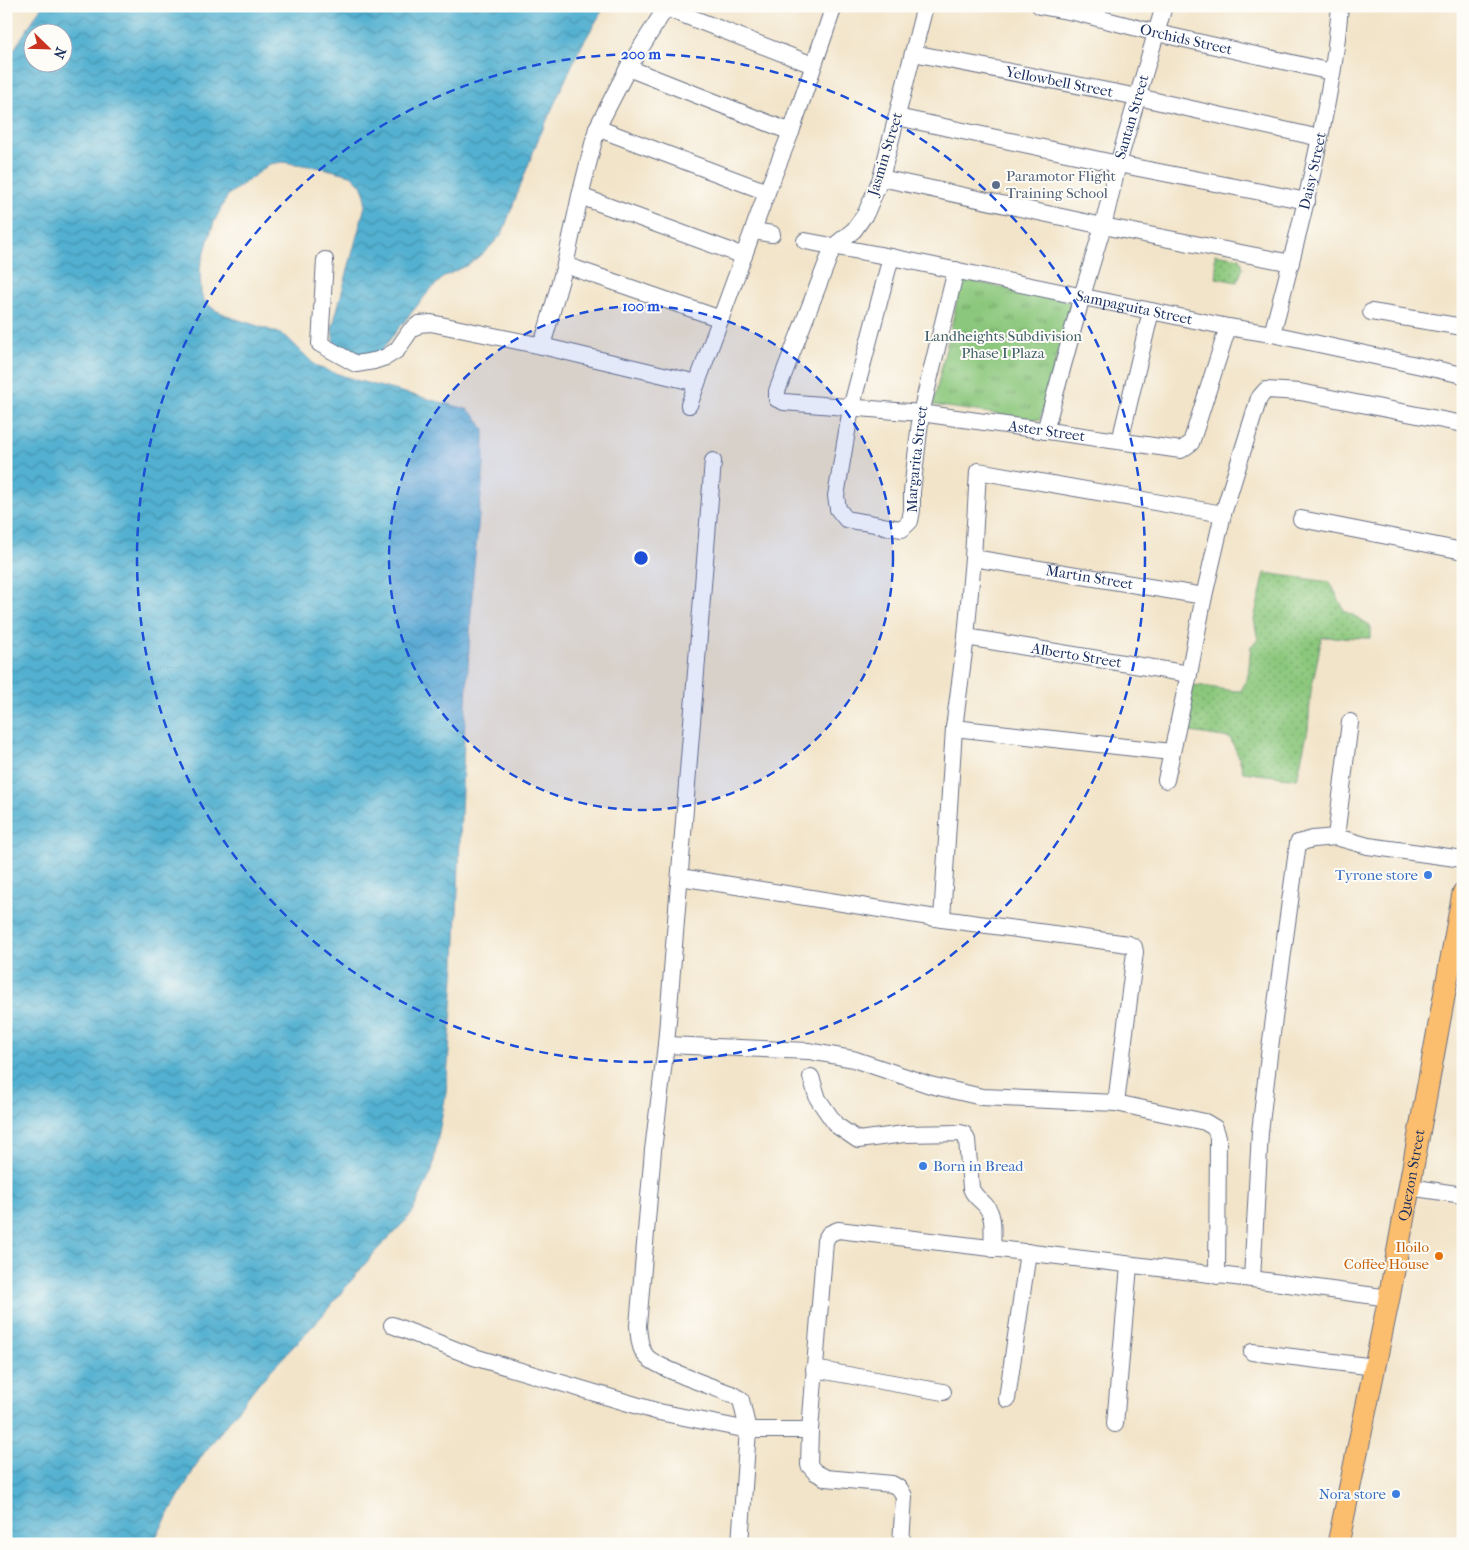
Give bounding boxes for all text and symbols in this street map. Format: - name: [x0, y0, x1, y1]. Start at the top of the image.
- street label: Orchids Street: [1138, 20, 1235, 59]
- north arrow: [22, 22, 72, 72]
- text: N: [49, 45, 69, 61]
- text: 200 m: [621, 45, 661, 63]
- street label: Yellowbell Street: [1003, 62, 1115, 101]
- street label: Santan Street: [1111, 72, 1153, 161]
- street label: Jasmin Street: [863, 110, 906, 199]
- street label: Daisy Street: [1295, 130, 1330, 212]
- place label: Paramotor Flight Training School: [1006, 167, 1117, 202]
- marker: Paramotor Flight Training School: [990, 179, 1002, 191]
- street label: Sampaguita Street: [1074, 287, 1195, 329]
- text: 100 m: [622, 297, 660, 315]
- park label: Landheights Subdivision Phase I Plaza: [924, 327, 1082, 362]
- street label: Margarita Street: [903, 403, 932, 513]
- street label: Aster Street: [1006, 416, 1087, 445]
- centre of rings: [632, 549, 650, 567]
- street label: Martin Street: [1044, 561, 1135, 593]
- street label: Alberto Street: [1029, 639, 1124, 672]
- place label: Tyrone store: [1335, 866, 1419, 884]
- marker: Tyrone store: [1422, 869, 1434, 881]
- street label: Quezon Street: [1394, 1127, 1429, 1223]
- place label: Born in Bread: [933, 1157, 1024, 1175]
- marker: Born in Bread: [917, 1160, 929, 1172]
- place label: Iloilo Coffee House: [1344, 1238, 1430, 1273]
- marker: Iloilo Coffee House: [1433, 1250, 1445, 1262]
- place label: Nora store: [1319, 1485, 1387, 1503]
- marker: Nora store: [1390, 1488, 1402, 1500]

